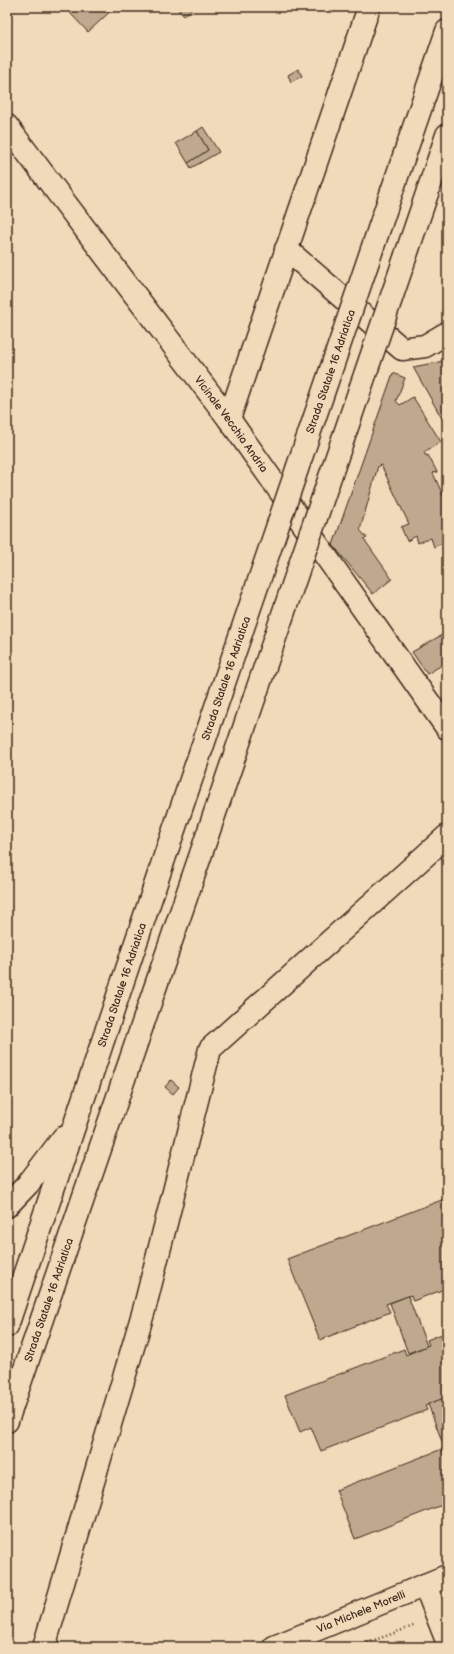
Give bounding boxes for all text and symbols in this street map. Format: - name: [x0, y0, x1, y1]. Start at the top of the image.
- street label: Strada Statale 16 Adriatica: [303, 308, 358, 435]
- street label: Vicinale Vecchia Andria: [192, 373, 271, 475]
- street label: Strada Statale 16 Adriatica: [199, 614, 253, 742]
- street label: Strada Statale 16 Adriatica: [95, 921, 149, 1049]
- street label: Strada Statale 16 Adriatica: [21, 1236, 76, 1364]
- street label: Via Michele Morelli: [315, 1587, 407, 1635]

